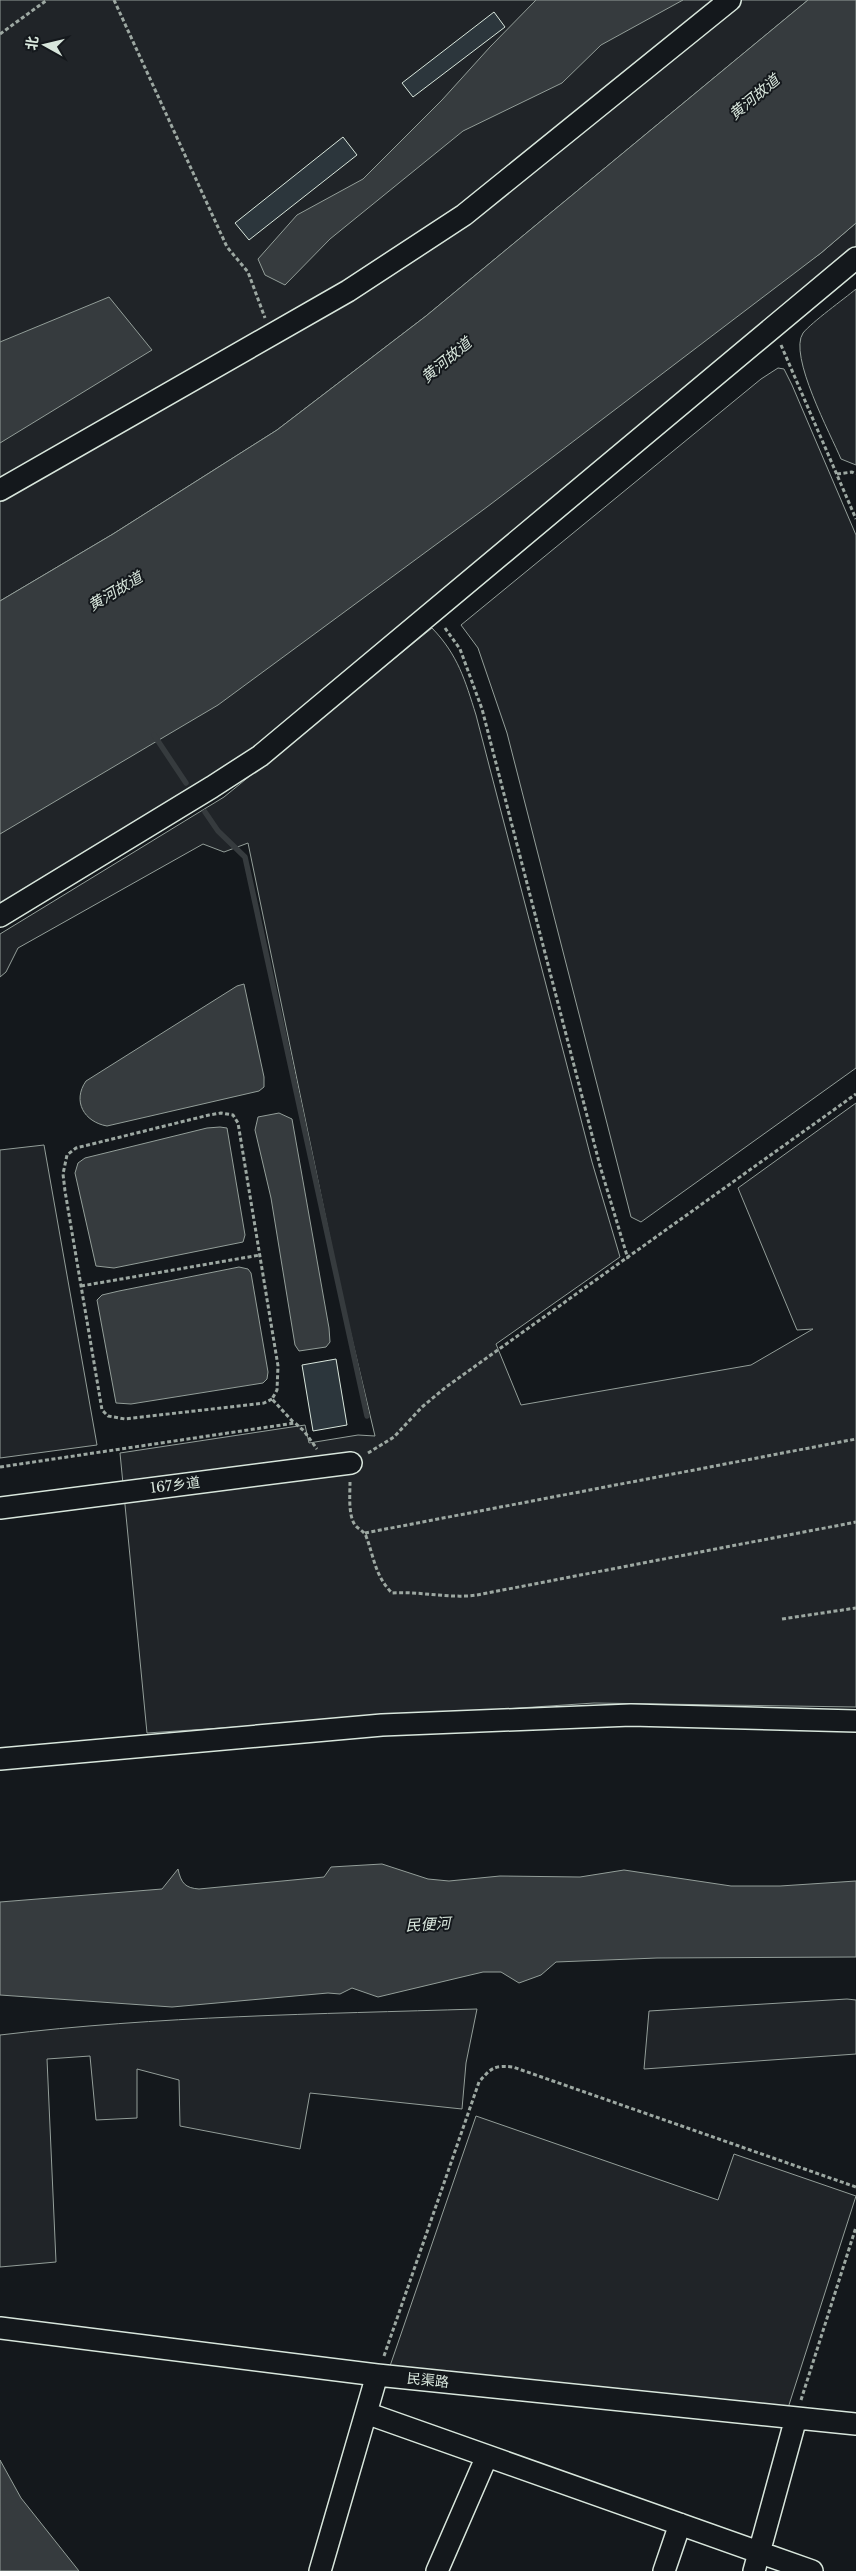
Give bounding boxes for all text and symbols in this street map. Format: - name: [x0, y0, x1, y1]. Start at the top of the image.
- north arrow: [20, 20, 70, 70]
- text: 北: [22, 35, 42, 51]
- water label: 黄河故道: [725, 69, 785, 124]
- water label: 黄河故道: [417, 332, 477, 387]
- water label: 黄河故道: [84, 566, 147, 615]
- street label: 167乡道: [149, 1473, 201, 1497]
- water label: 民便河: [405, 1913, 454, 1935]
- street label: 民渠路: [406, 2369, 450, 2391]

